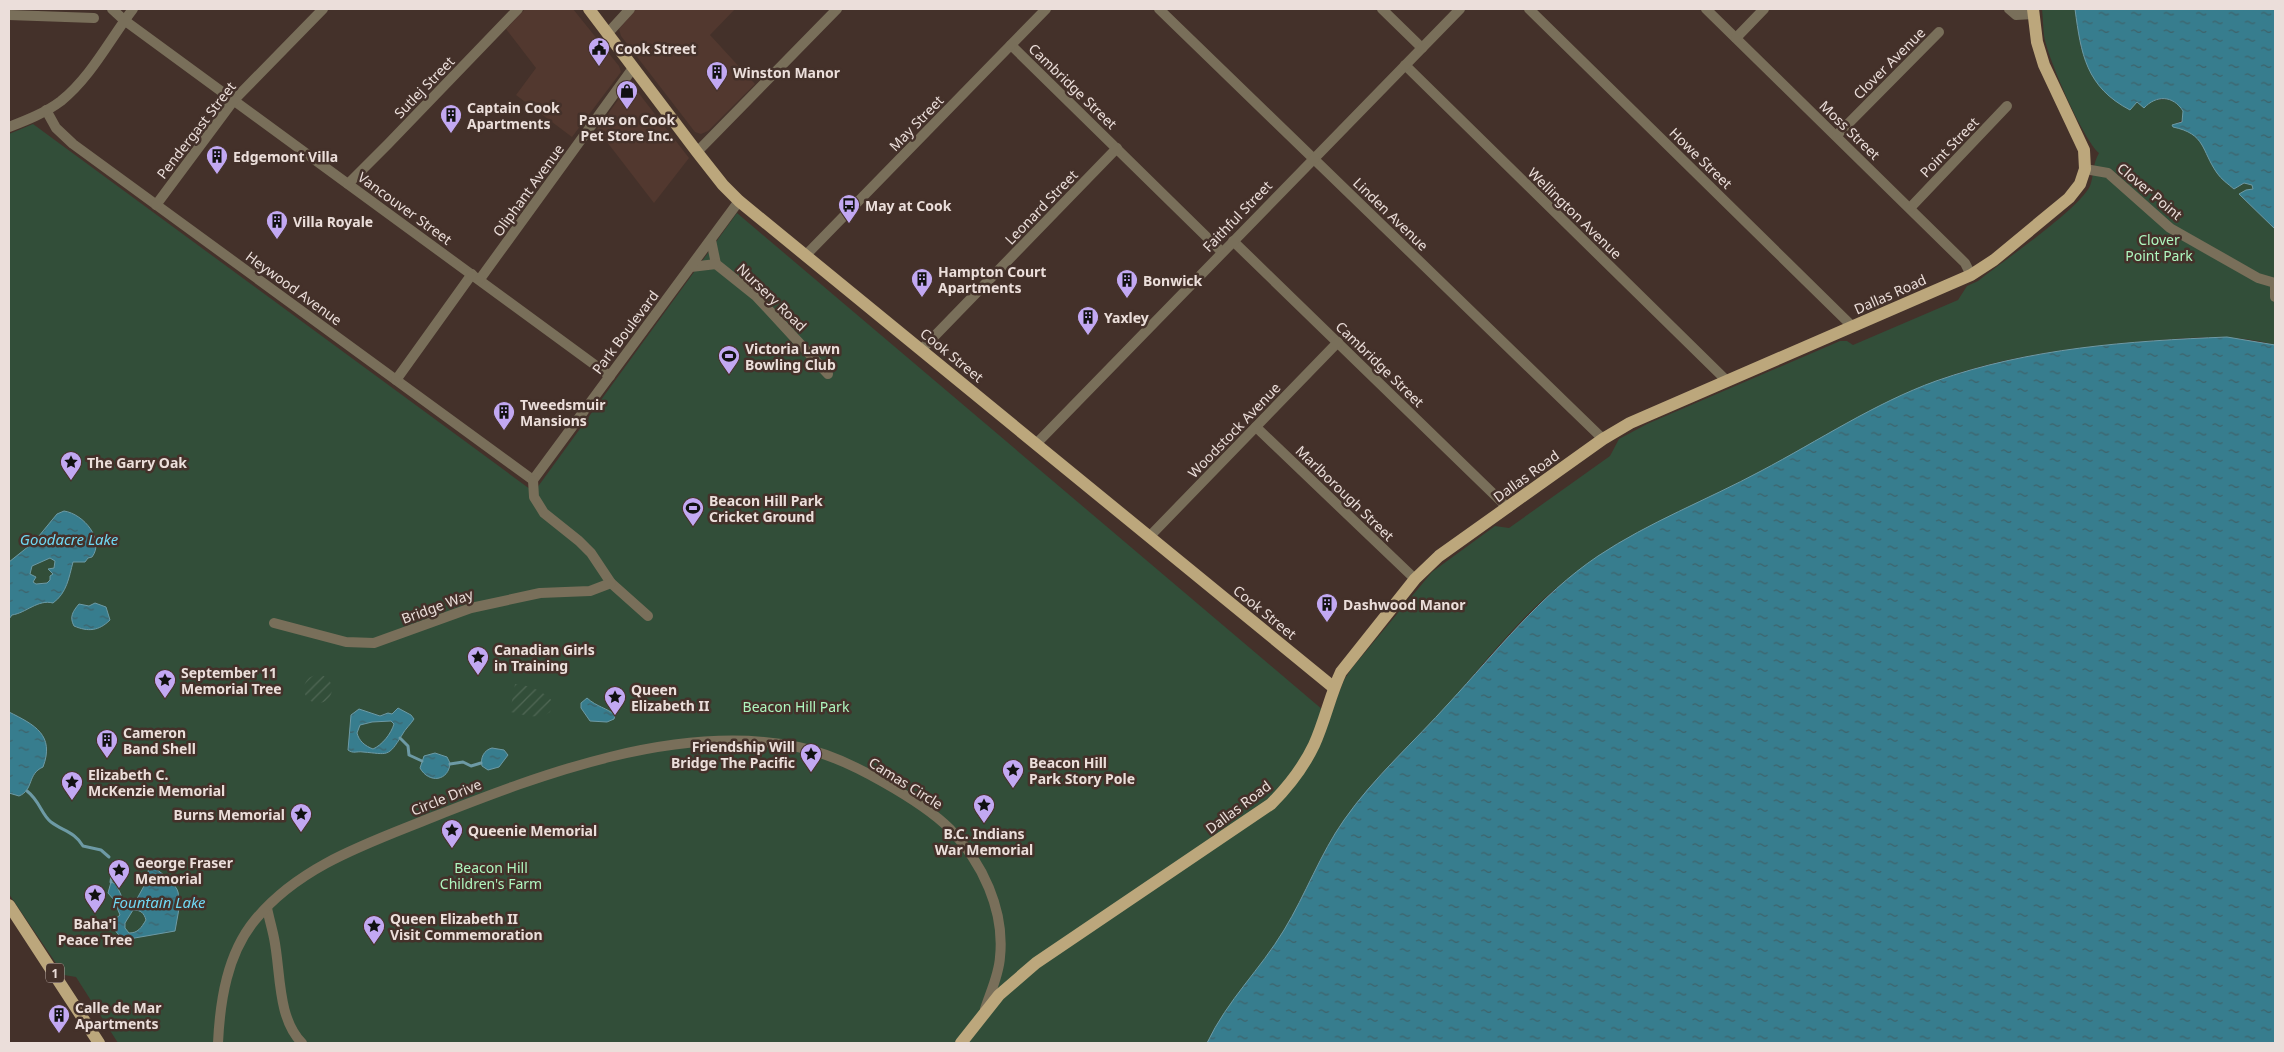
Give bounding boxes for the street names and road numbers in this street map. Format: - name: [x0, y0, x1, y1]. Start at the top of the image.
- street label: Clover Avenue: [1849, 23, 1929, 103]
- street label: Cambridge Street: [1025, 39, 1121, 133]
- street label: Sutlej Street: [390, 52, 458, 122]
- street label: Pendergast Street: [152, 78, 240, 182]
- street label: May Street: [885, 91, 947, 155]
- street label: Moss Street: [1816, 96, 1884, 164]
- street label: Point Street: [1915, 113, 1983, 181]
- street label: Howe Street: [1666, 123, 1736, 193]
- street label: Oliphant Avenue: [488, 140, 568, 240]
- street label: Clover Point: [2114, 158, 2186, 224]
- street label: Wellington Avenue: [1524, 163, 1626, 263]
- street label: Leonard Street: [1000, 165, 1082, 249]
- street label: Vancouver Street: [354, 167, 456, 249]
- street label: Linden Avenue: [1349, 173, 1433, 255]
- street label: Faithful Street: [1198, 176, 1276, 256]
- street label: Heywood Avenue: [242, 247, 346, 329]
- street label: Nursery Road: [733, 259, 811, 335]
- street label: Dallas Road: [1851, 270, 1929, 318]
- street label: Park Boulevard: [587, 286, 663, 378]
- street label: Cambridge Street: [1332, 317, 1428, 411]
- street label: Cook Street: [916, 324, 988, 386]
- street label: Woodstock Avenue: [1184, 378, 1284, 482]
- street label: Marlborough Street: [1292, 441, 1398, 545]
- street label: Dallas Road: [1489, 446, 1563, 506]
- street label: Cook Street: [1229, 581, 1301, 643]
- street label: Bridge Way: [399, 584, 476, 628]
- street label: Camas Circle: [865, 753, 947, 813]
- street label: Circle Drive: [408, 774, 484, 820]
- street label: Dallas Road: [1201, 776, 1275, 838]
- road number: 1: [46, 964, 64, 982]

